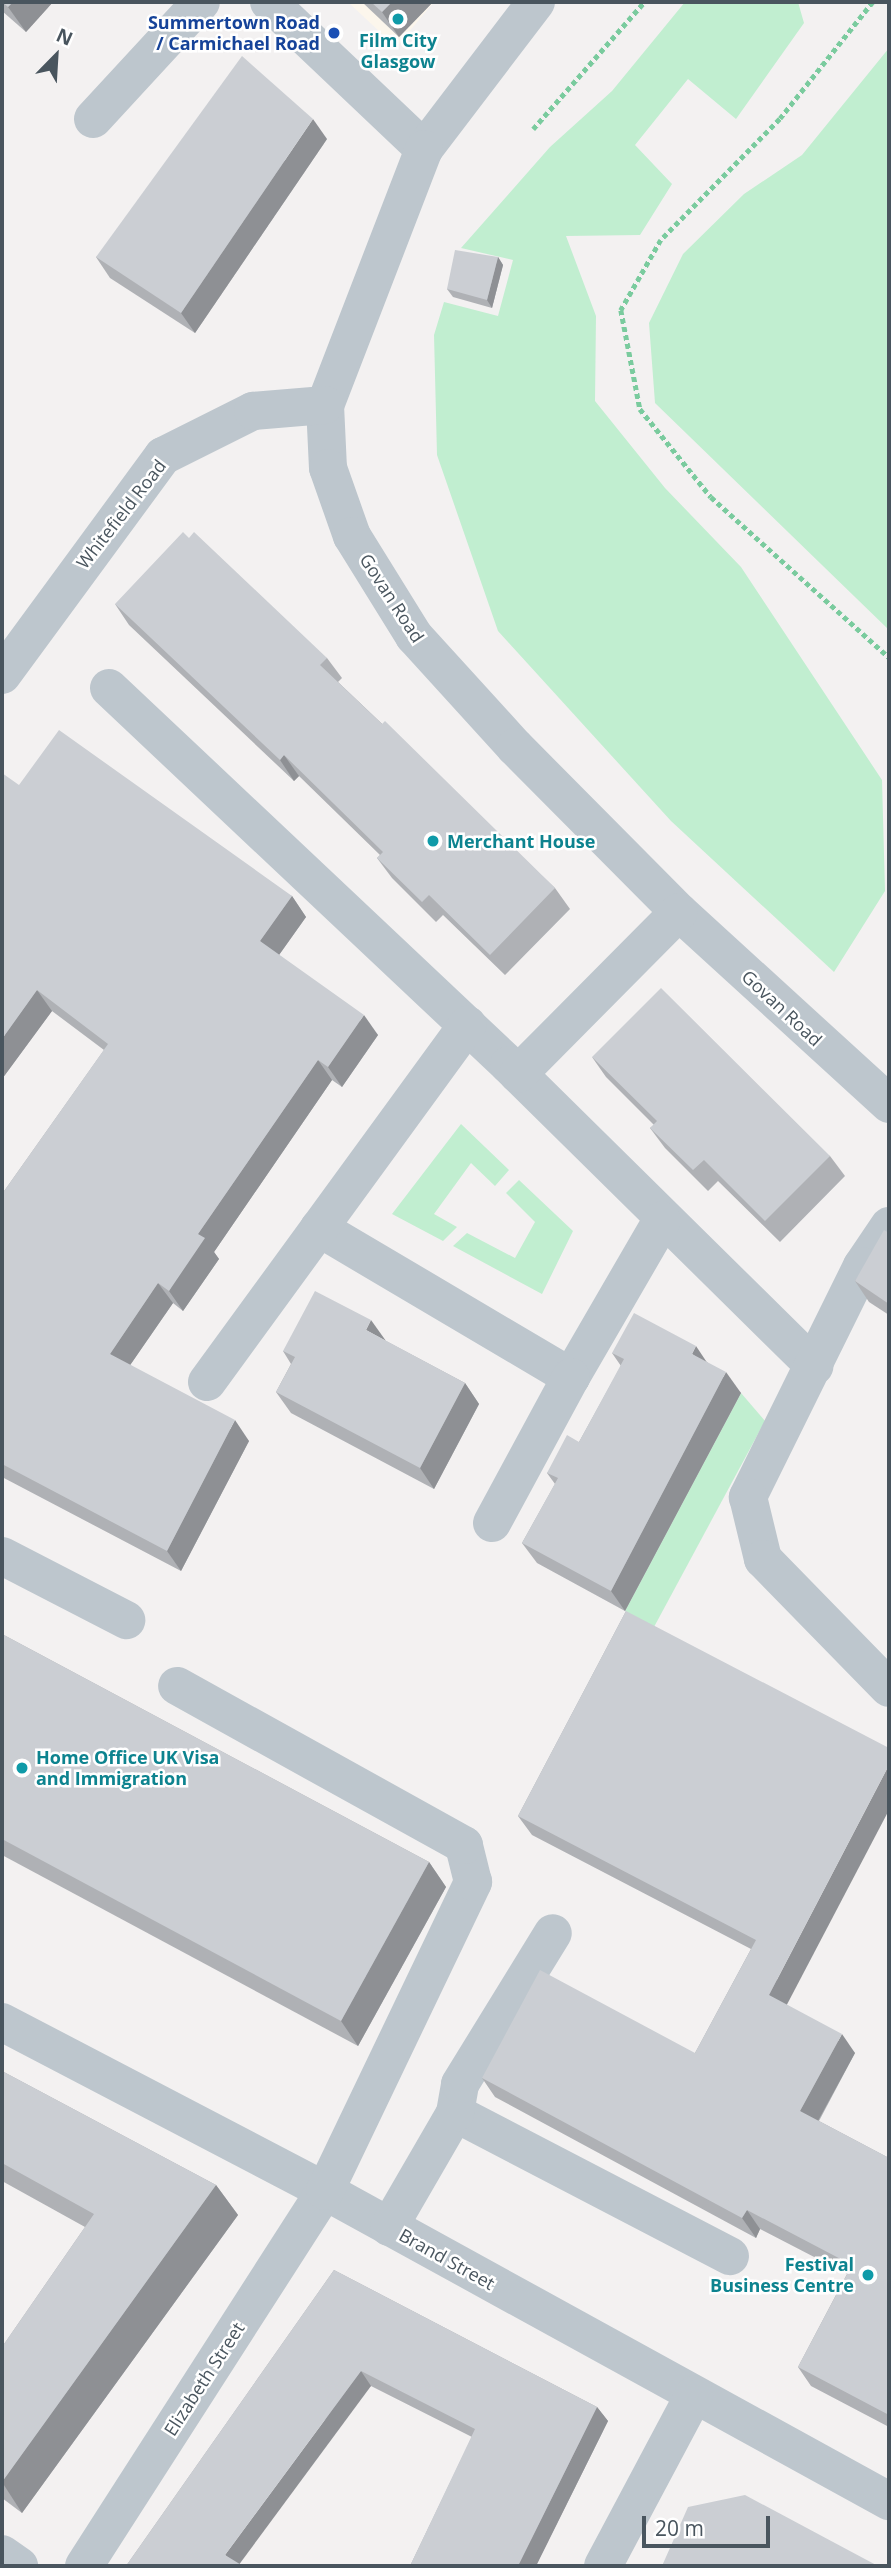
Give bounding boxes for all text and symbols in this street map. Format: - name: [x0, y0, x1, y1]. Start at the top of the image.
- marker: Film City Glasgow: [390, 11, 406, 27]
- place label: Summertown Road / Carmichael Road: [148, 12, 320, 54]
- north arrow: [21, 21, 91, 91]
- text: N: [52, 22, 77, 52]
- marker: Summertown Road / Carmichael Road: [326, 25, 342, 41]
- place label: Film City Glasgow: [359, 30, 437, 72]
- street label: Whitefield Road: [72, 455, 170, 573]
- street label: Govan Road: [355, 550, 429, 646]
- place label: Merchant House: [447, 830, 595, 852]
- marker: Merchant House: [425, 833, 441, 849]
- street label: Govan Road: [737, 965, 827, 1051]
- place label: Home Office UK Visa and Immigration: [36, 1747, 219, 1790]
- marker: Home Office UK Visa and Immigration: [14, 1760, 30, 1776]
- street label: Brand Street: [395, 2224, 499, 2294]
- place label: Festival Business Centre: [710, 2254, 854, 2296]
- marker: Festival Business Centre: [860, 2267, 876, 2283]
- street label: Elizabeth Street: [159, 2318, 249, 2440]
- scale bar: [646, 2502, 774, 2546]
- text: 20 m: [655, 2514, 704, 2542]

